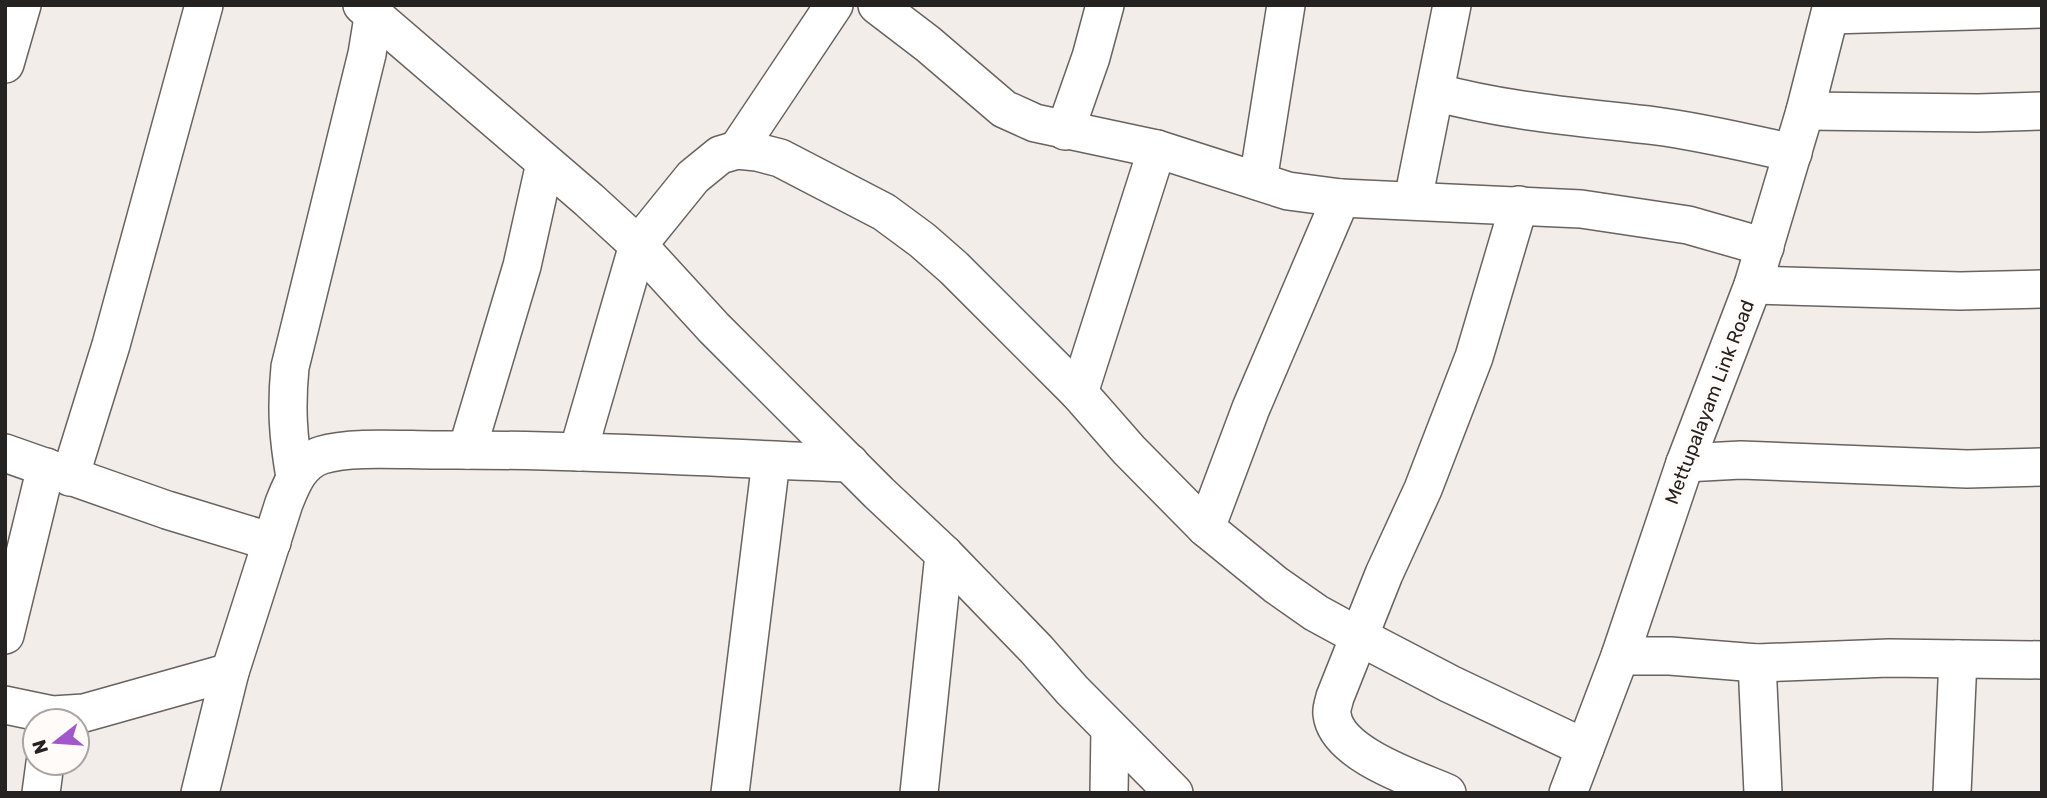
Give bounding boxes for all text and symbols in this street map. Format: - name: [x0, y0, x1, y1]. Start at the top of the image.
- street label: Mettupalayam Link Road: [1660, 297, 1759, 508]
- north arrow: [21, 707, 91, 777]
- text: N: [27, 737, 53, 757]

